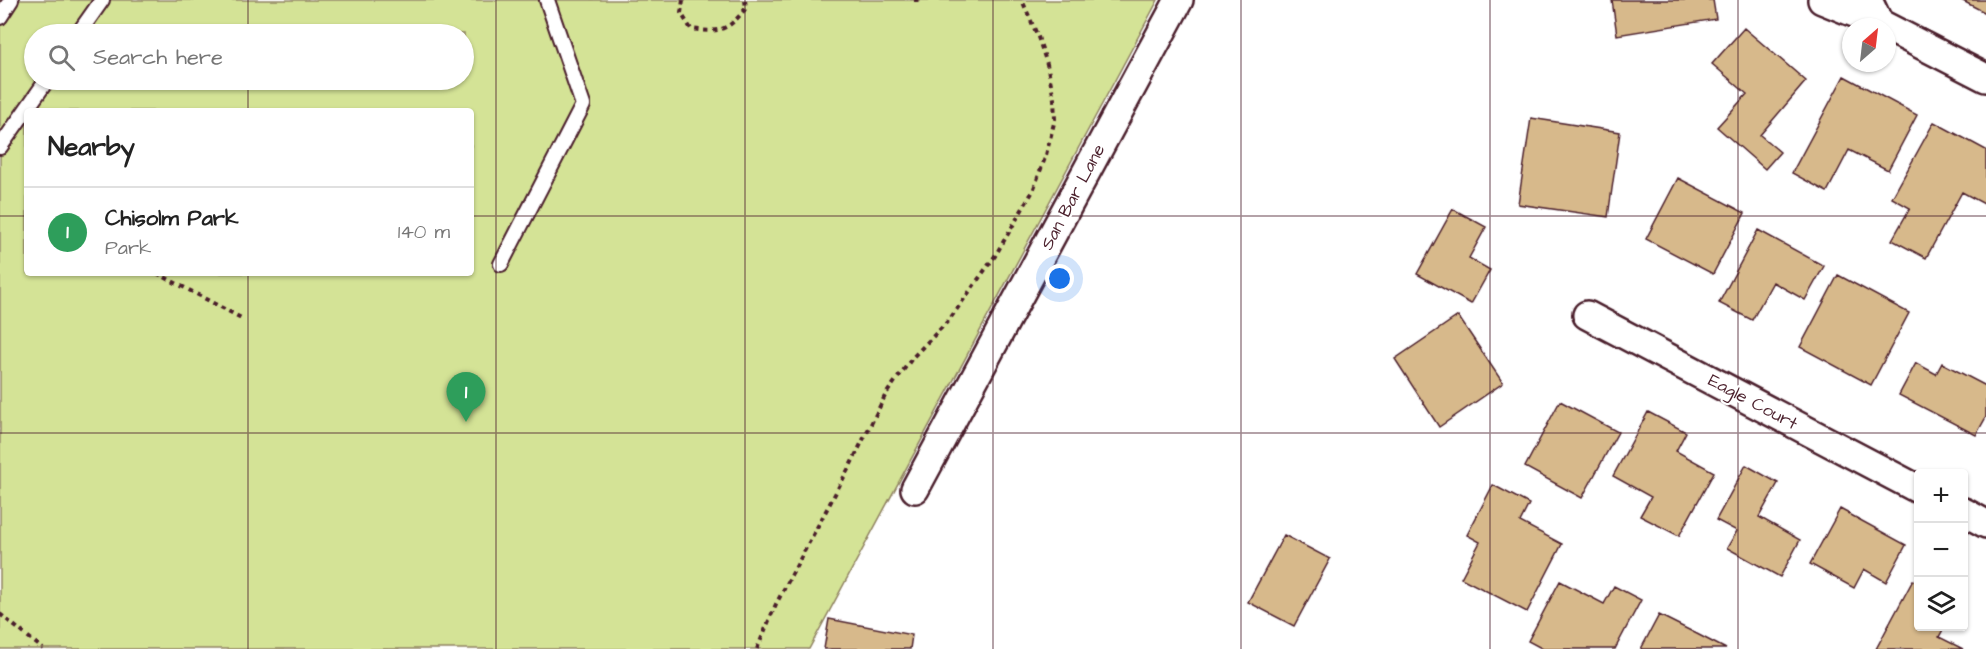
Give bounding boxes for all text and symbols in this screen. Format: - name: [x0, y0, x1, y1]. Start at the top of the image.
- north arrow: [1842, 18, 1896, 72]
- search box: [24, 24, 474, 90]
- icon: search: [45, 41, 78, 74]
- text: Search here: [93, 42, 223, 73]
- text: Nearby: [48, 129, 135, 165]
- street label: San Bar Lane: [1035, 140, 1111, 254]
- text: Chisolm Park: [105, 203, 238, 234]
- text: 1: [66, 218, 69, 246]
- text: 140 m: [398, 218, 450, 246]
- text: Park: [105, 234, 151, 262]
- your location: [1045, 264, 1074, 293]
- street label: Eagle Court: [1703, 368, 1803, 437]
- pin: 1: [446, 372, 486, 422]
- map controls: [1914, 469, 1968, 631]
- button: +: [1914, 469, 1968, 523]
- button: −: [1914, 523, 1968, 577]
- button: layers: [1914, 577, 1968, 631]

